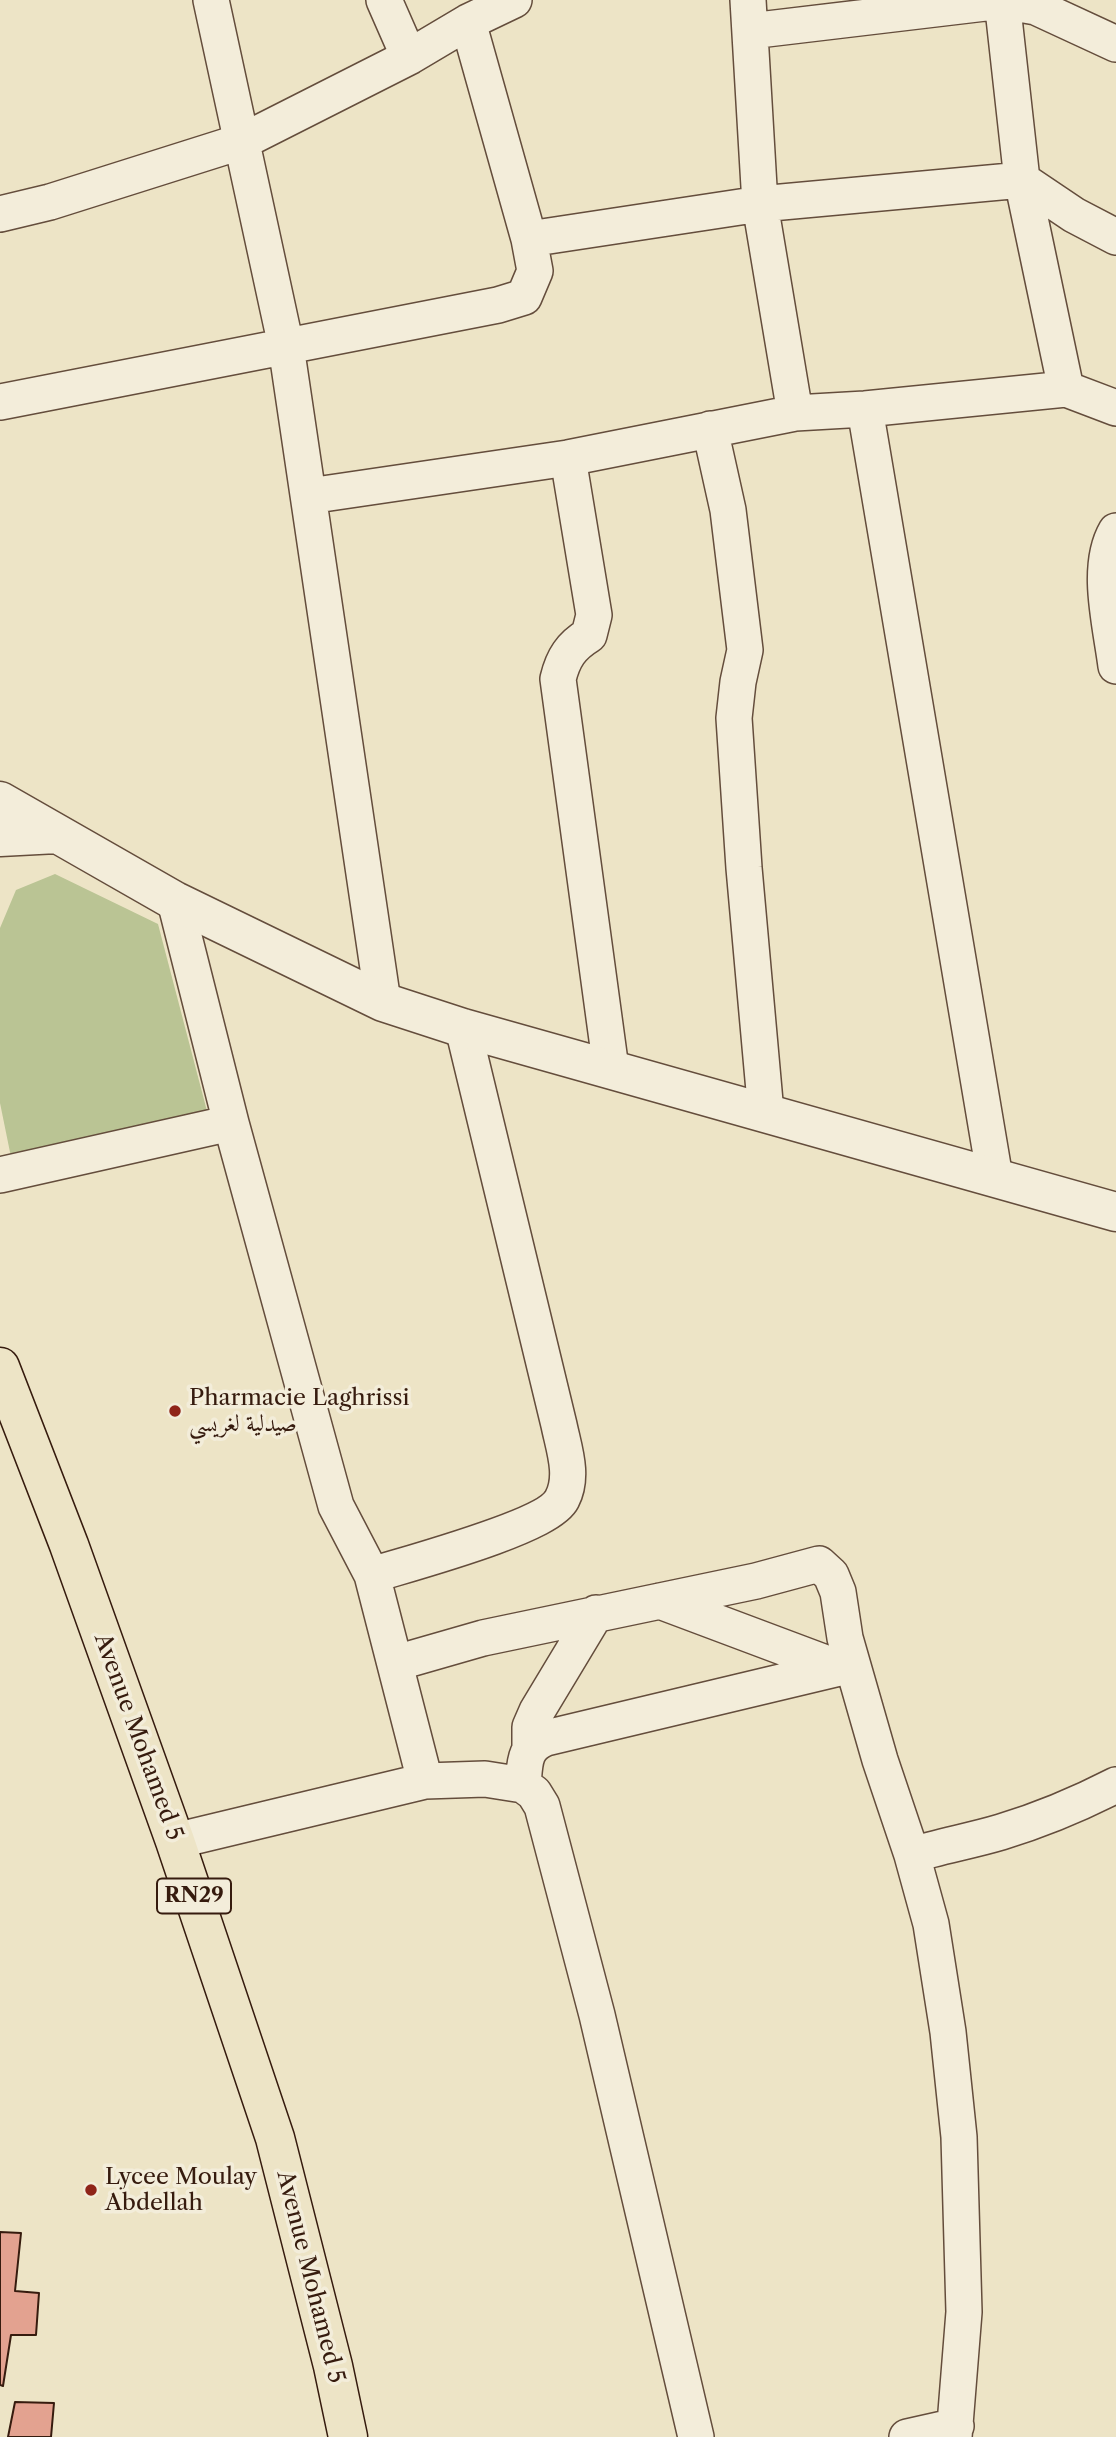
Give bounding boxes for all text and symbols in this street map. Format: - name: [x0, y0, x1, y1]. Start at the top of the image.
- place label: Pharmacie Laghrissi صيدلية لغريسي: [189, 1384, 409, 1438]
- marker: Pharmacie Laghrissi صيدلية لغريسي: [167, 1403, 183, 1419]
- street label: Avenue Mohamed 5: [88, 1630, 188, 1844]
- road number: RN29: [157, 1878, 231, 1913]
- place label: Lycee Moulay Abdellah: [105, 2163, 257, 2217]
- street label: Avenue Mohamed 5: [270, 2168, 350, 2386]
- marker: Lycee Moulay Abdellah: [83, 2182, 99, 2198]

